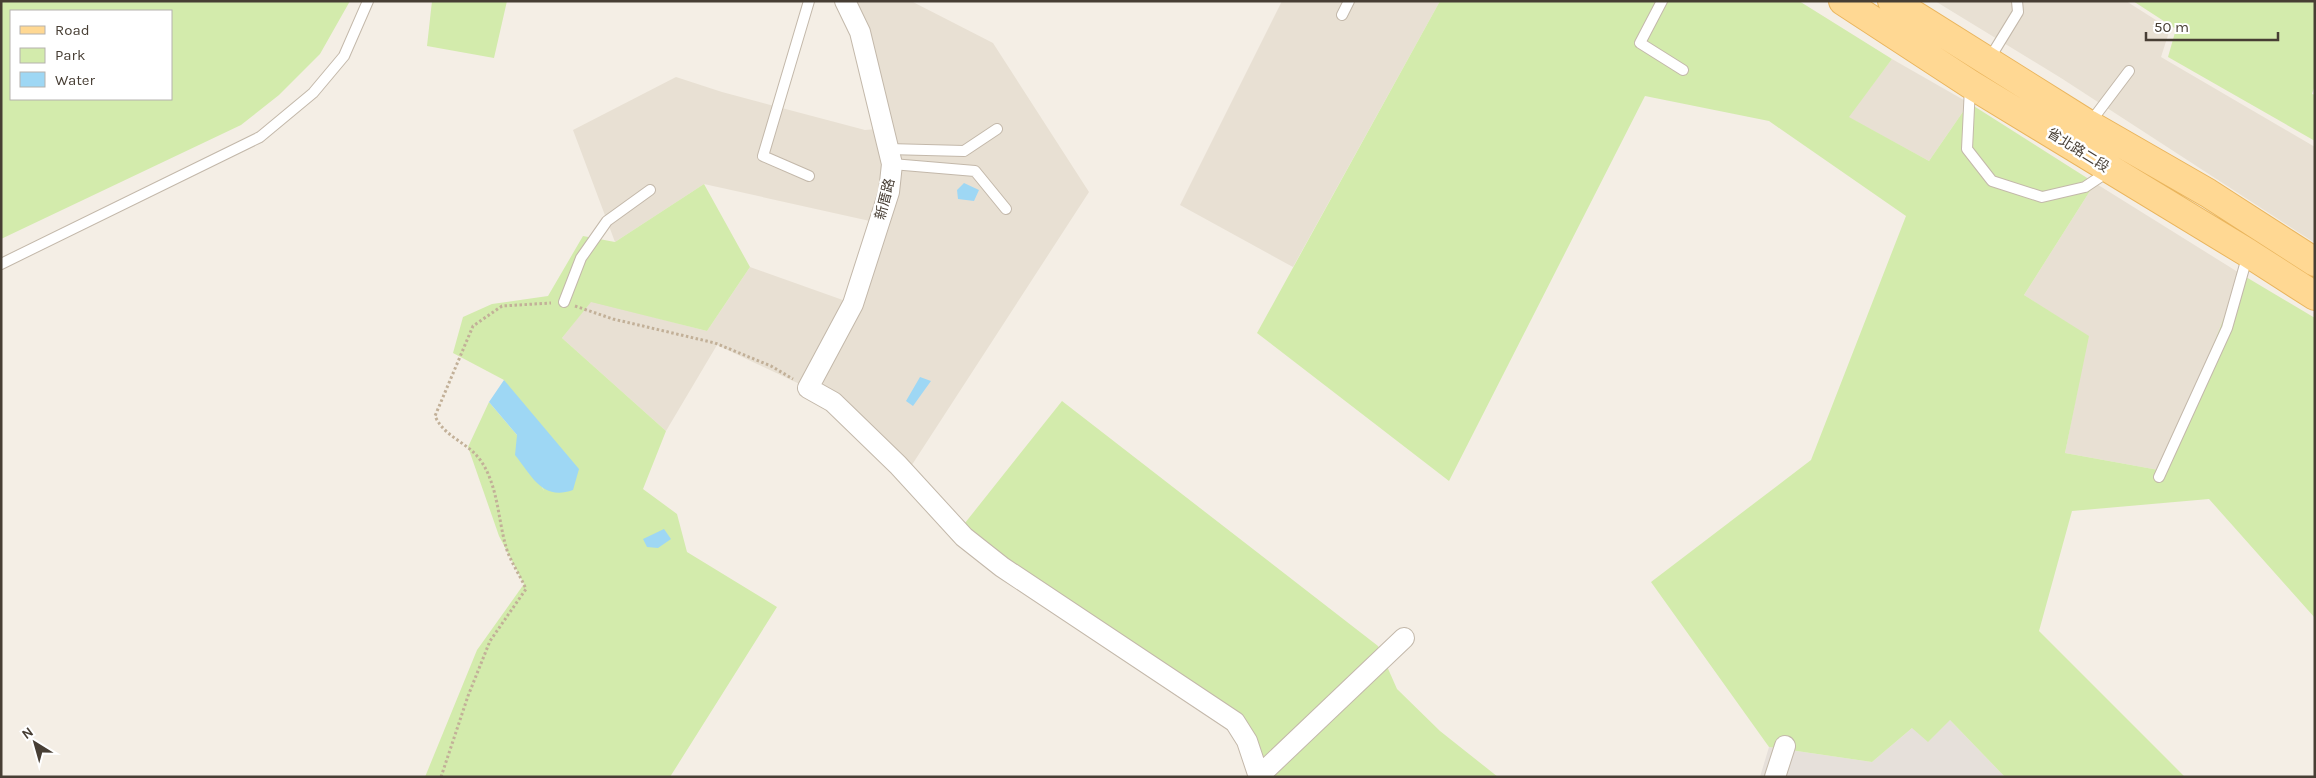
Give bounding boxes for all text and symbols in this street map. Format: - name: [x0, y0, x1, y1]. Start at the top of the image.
- legend: [10, 10, 172, 100]
- scale bar: [2146, 10, 2278, 42]
- text: 50 m: [2154, 18, 2189, 36]
- text: Road: [55, 21, 90, 39]
- text: Park: [55, 46, 85, 64]
- text: Water: [55, 71, 96, 89]
- street label: 省北路二段: [2044, 124, 2112, 176]
- street label: 新厝路: [872, 177, 898, 221]
- north arrow: [10, 718, 60, 768]
- text: N: [18, 723, 37, 743]

